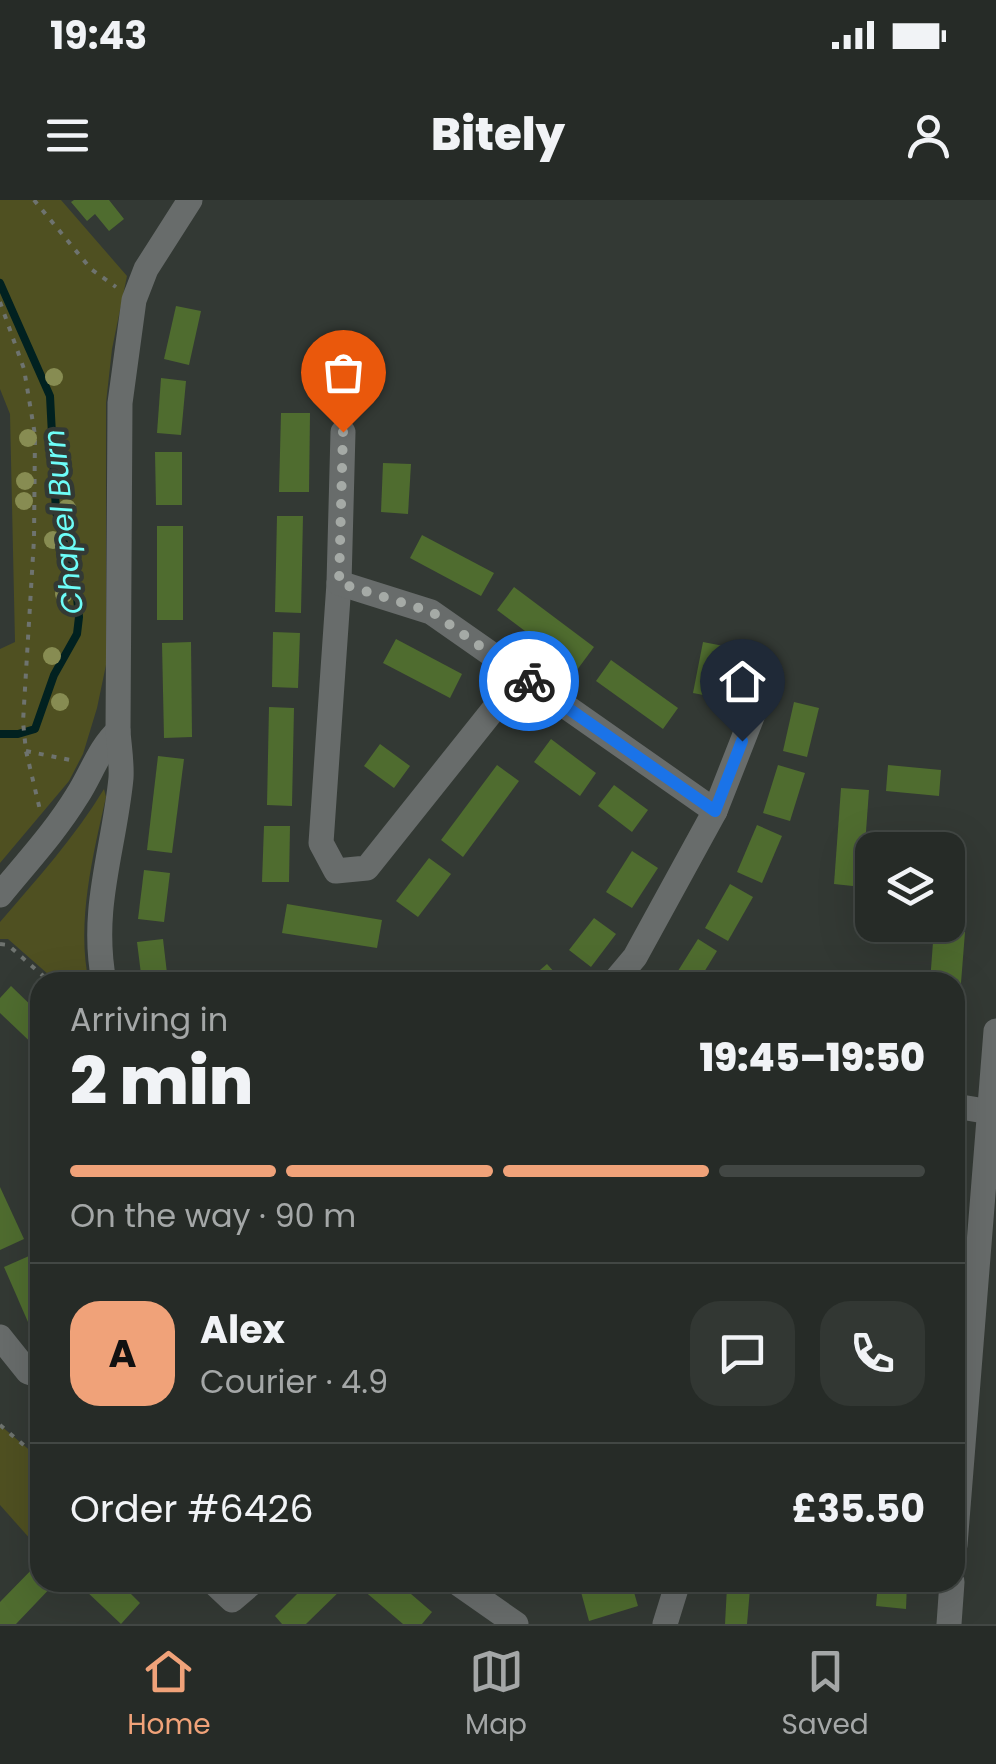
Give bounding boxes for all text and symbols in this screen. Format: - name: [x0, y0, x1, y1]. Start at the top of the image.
- text: 19:43: [50, 9, 147, 62]
- text: Bitely: [431, 103, 565, 166]
- icon: menu: [40, 108, 95, 163]
- icon: person: [901, 108, 956, 163]
- pin: [301, 330, 386, 433]
- icon: bag: [316, 345, 371, 400]
- water label: Chapel Burn: [32, 427, 94, 617]
- courier: [479, 631, 579, 731]
- pin: [700, 639, 785, 742]
- icon: bike: [502, 654, 557, 709]
- icon: home: [715, 654, 770, 709]
- map controls: [855, 832, 965, 942]
- button: layers: [855, 832, 965, 942]
- text: Arriving in: [70, 997, 228, 1042]
- text: 19:45–19:50: [699, 1031, 925, 1084]
- text: 2 min: [70, 1036, 253, 1127]
- text: On the way · 90 m: [70, 1193, 356, 1238]
- button: chat: [690, 1301, 795, 1406]
- button: phone: [820, 1301, 925, 1406]
- text: Alex: [200, 1303, 285, 1356]
- text: A: [108, 1327, 137, 1380]
- text: Courier · 4.9: [200, 1359, 388, 1404]
- text: Order #6426: [70, 1482, 314, 1535]
- text: £35.50: [792, 1482, 925, 1535]
- tab: Home: [127, 1644, 211, 1746]
- tab: Map: [465, 1644, 527, 1746]
- tab: Saved: [781, 1644, 869, 1746]

